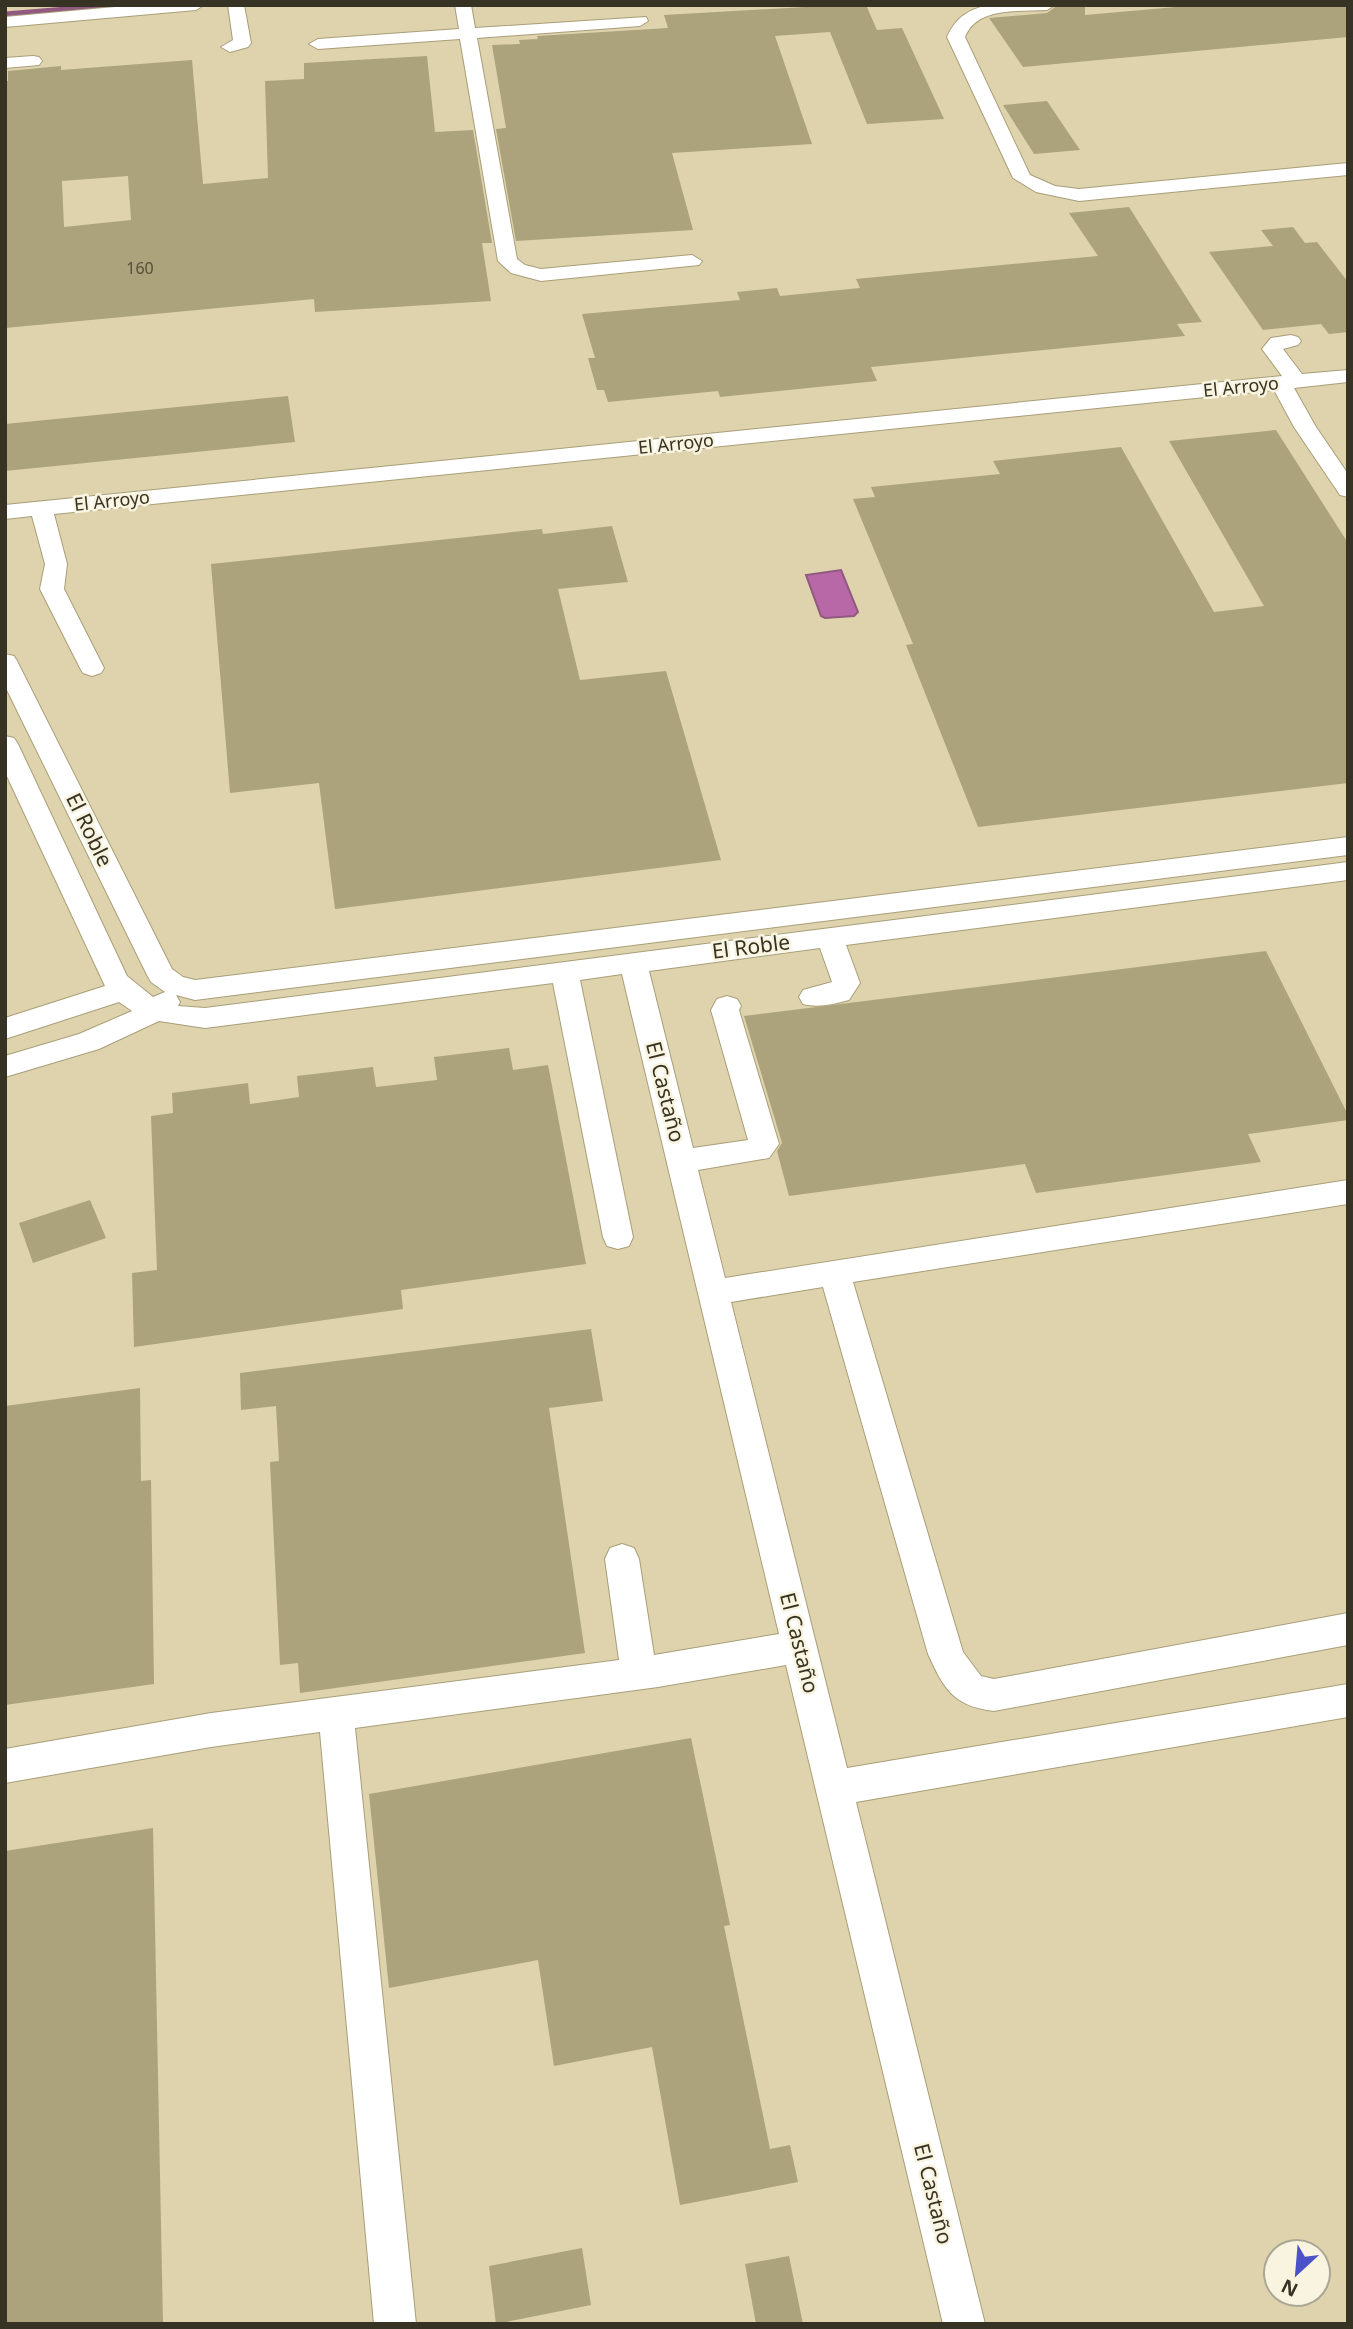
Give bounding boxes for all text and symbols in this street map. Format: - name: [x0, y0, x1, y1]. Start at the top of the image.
- house number: 160: [126, 257, 154, 279]
- street label: El Arroyo: [1202, 370, 1280, 402]
- street label: El Arroyo: [637, 427, 715, 459]
- street label: El Arroyo: [73, 484, 151, 516]
- street label: El Roble: [60, 788, 120, 871]
- street label: El Roble: [710, 927, 792, 965]
- street label: El Castaño: [640, 1039, 692, 1145]
- street label: El Castaño: [774, 1590, 826, 1696]
- street label: El Castaño: [908, 2141, 960, 2247]
- north arrow: [1262, 2238, 1332, 2308]
- text: N: [1277, 2273, 1302, 2303]

